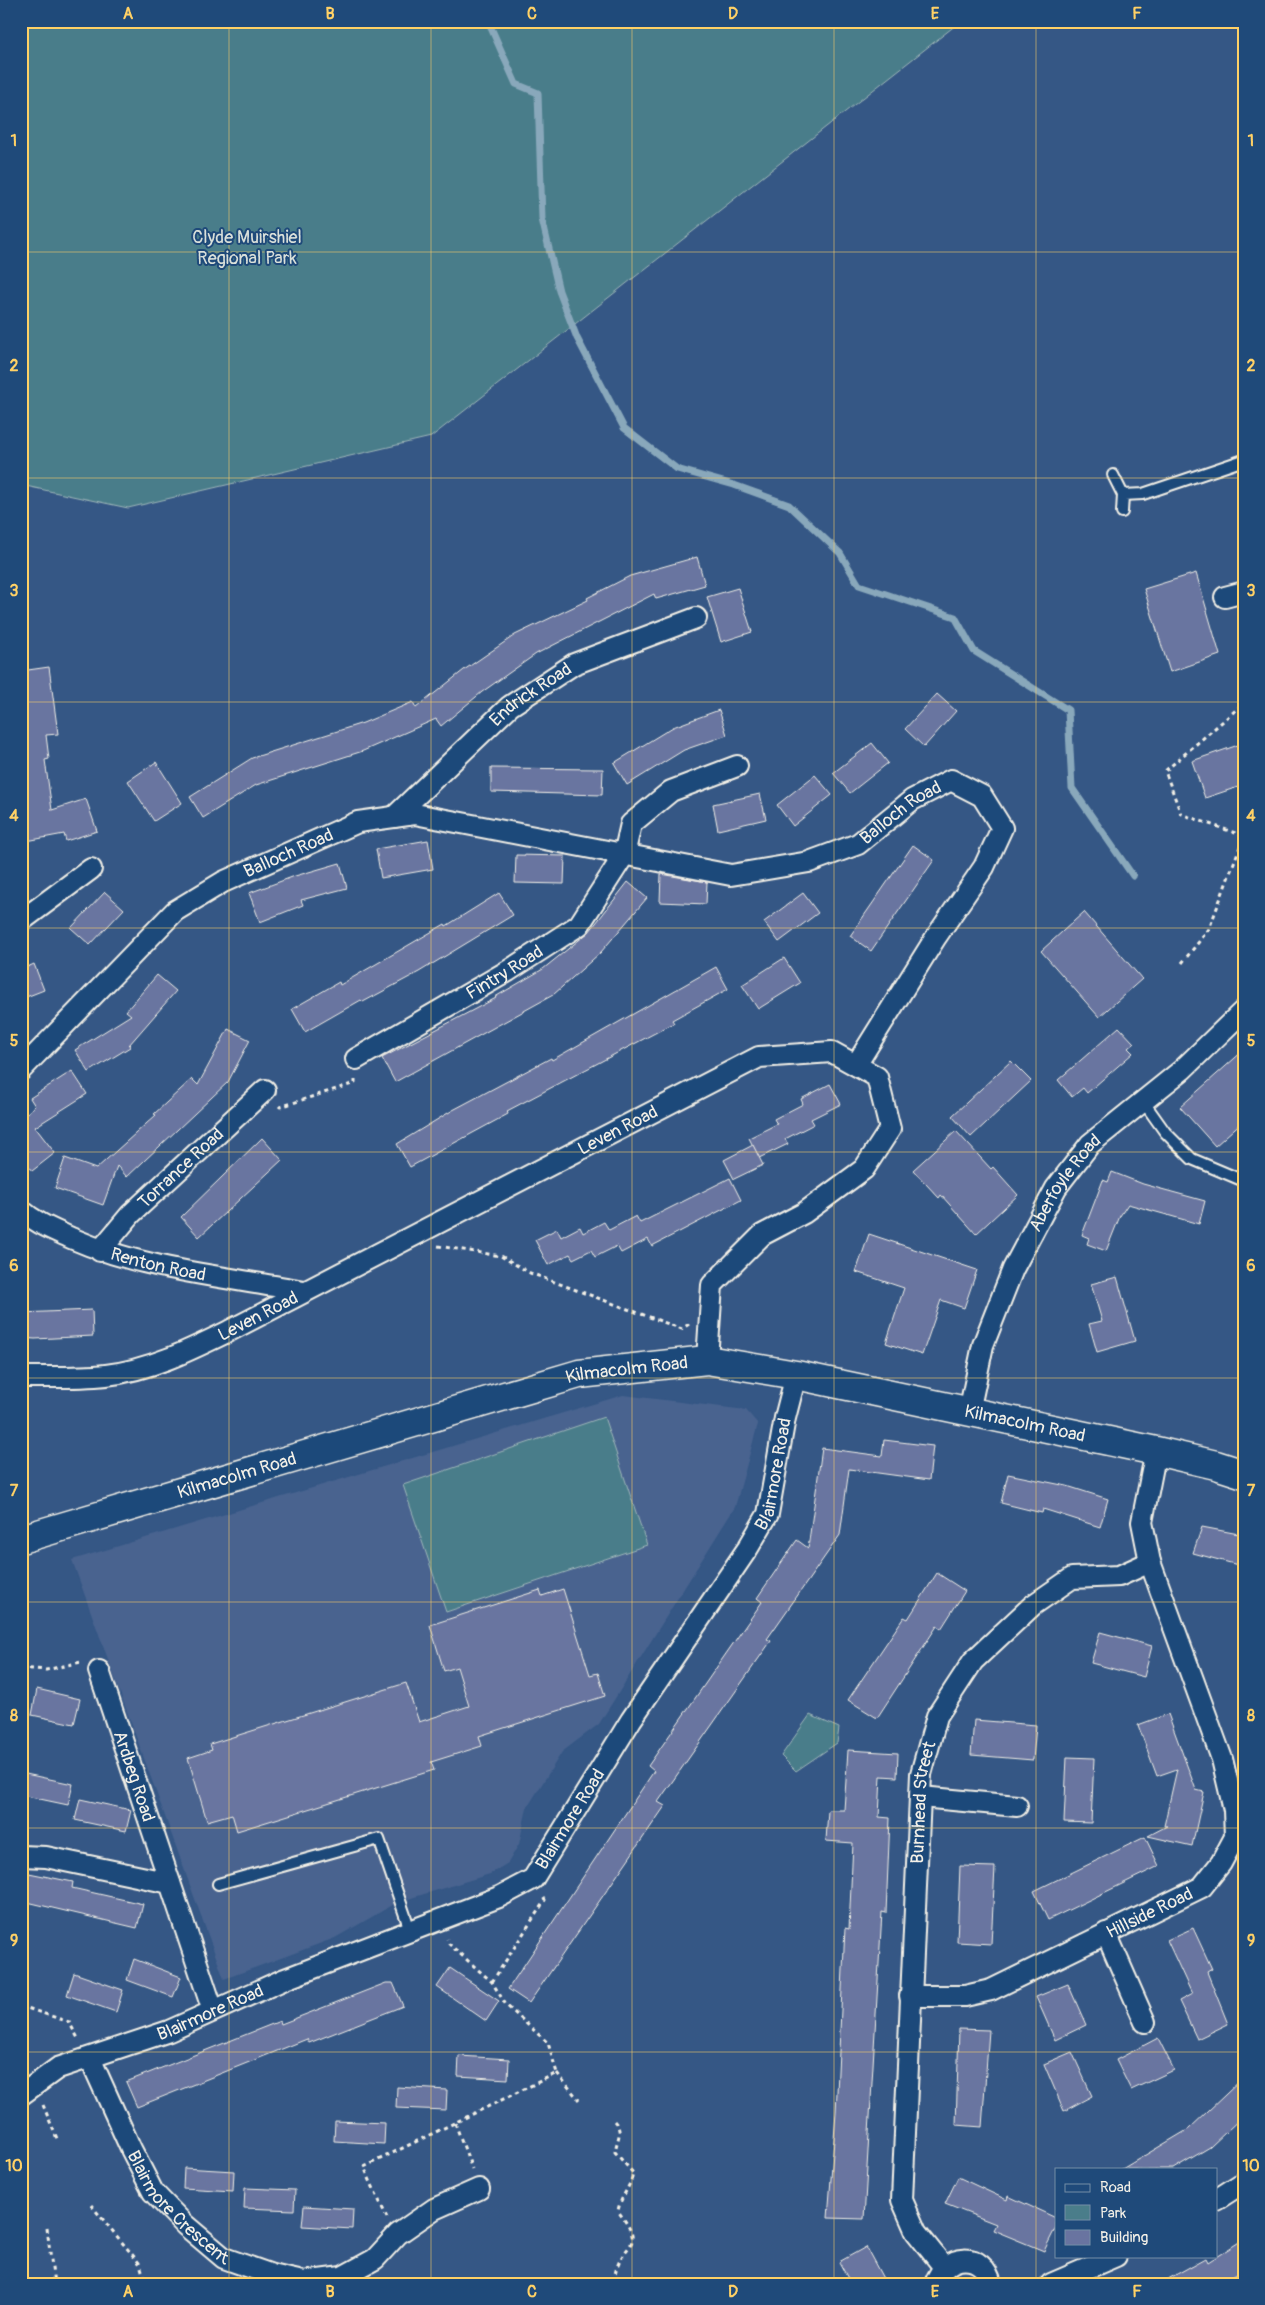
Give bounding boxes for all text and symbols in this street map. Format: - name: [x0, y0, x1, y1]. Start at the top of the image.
- text: A: [123, 4, 134, 24]
- text: B: [325, 4, 335, 24]
- text: C: [527, 4, 537, 24]
- text: D: [728, 4, 738, 24]
- text: E: [931, 4, 940, 24]
- text: F: [1132, 4, 1142, 24]
- text: 1: [11, 131, 17, 151]
- text: 1: [1248, 131, 1254, 151]
- park label: Clyde Muirshiel Regional Park: [192, 226, 302, 270]
- text: 2: [10, 356, 19, 376]
- text: 2: [1247, 356, 1256, 376]
- text: 3: [10, 581, 19, 601]
- text: 3: [1247, 581, 1256, 601]
- street label: Endrick Road: [485, 658, 576, 732]
- street label: Balloch Road: [855, 776, 945, 850]
- text: 4: [9, 806, 19, 826]
- text: 4: [1246, 806, 1256, 826]
- street label: Balloch Road: [240, 823, 337, 883]
- street label: Fintry Road: [462, 940, 548, 1005]
- text: 5: [10, 1031, 19, 1051]
- text: 5: [1247, 1031, 1256, 1051]
- street label: Leven Road: [574, 1100, 662, 1161]
- street label: Torrance Road: [133, 1123, 229, 1214]
- street label: Aberfoyle Road: [1024, 1129, 1106, 1236]
- street label: Renton Road: [108, 1243, 208, 1287]
- text: 6: [9, 1256, 19, 1276]
- text: 6: [1246, 1256, 1256, 1276]
- street label: Leven Road: [214, 1286, 302, 1347]
- street label: Kilmacolm Road: [563, 1351, 689, 1389]
- street label: Kilmacolm Road: [962, 1400, 1088, 1448]
- street label: Blairmore Road: [750, 1416, 797, 1535]
- street label: Kilmacolm Road: [175, 1447, 299, 1504]
- text: 7: [10, 1481, 19, 1501]
- text: 7: [1247, 1481, 1256, 1501]
- text: 8: [10, 1706, 18, 1726]
- text: 8: [1247, 1706, 1255, 1726]
- street label: Ardbeg Road: [108, 1728, 160, 1825]
- street label: Burnhead Street: [906, 1738, 942, 1864]
- street label: Blairmore Road: [531, 1765, 610, 1874]
- street label: Hillside Road: [1103, 1882, 1197, 1944]
- text: 9: [10, 1931, 18, 1951]
- text: 9: [1247, 1931, 1255, 1951]
- street label: Blairmore Road: [154, 1979, 267, 2046]
- street label: Blairmore Crescent: [122, 2147, 232, 2271]
- text: 10: [5, 2156, 23, 2176]
- text: 10: [1242, 2156, 1260, 2176]
- legend: [1055, 2168, 1218, 2258]
- text: Road: [1100, 2178, 1131, 2197]
- text: Park: [1100, 2204, 1127, 2223]
- text: Building: [1100, 2228, 1148, 2247]
- text: A: [123, 2282, 134, 2302]
- text: B: [325, 2282, 335, 2302]
- text: C: [527, 2282, 537, 2302]
- text: D: [728, 2282, 738, 2302]
- text: E: [931, 2282, 940, 2302]
- text: F: [1132, 2282, 1142, 2302]

